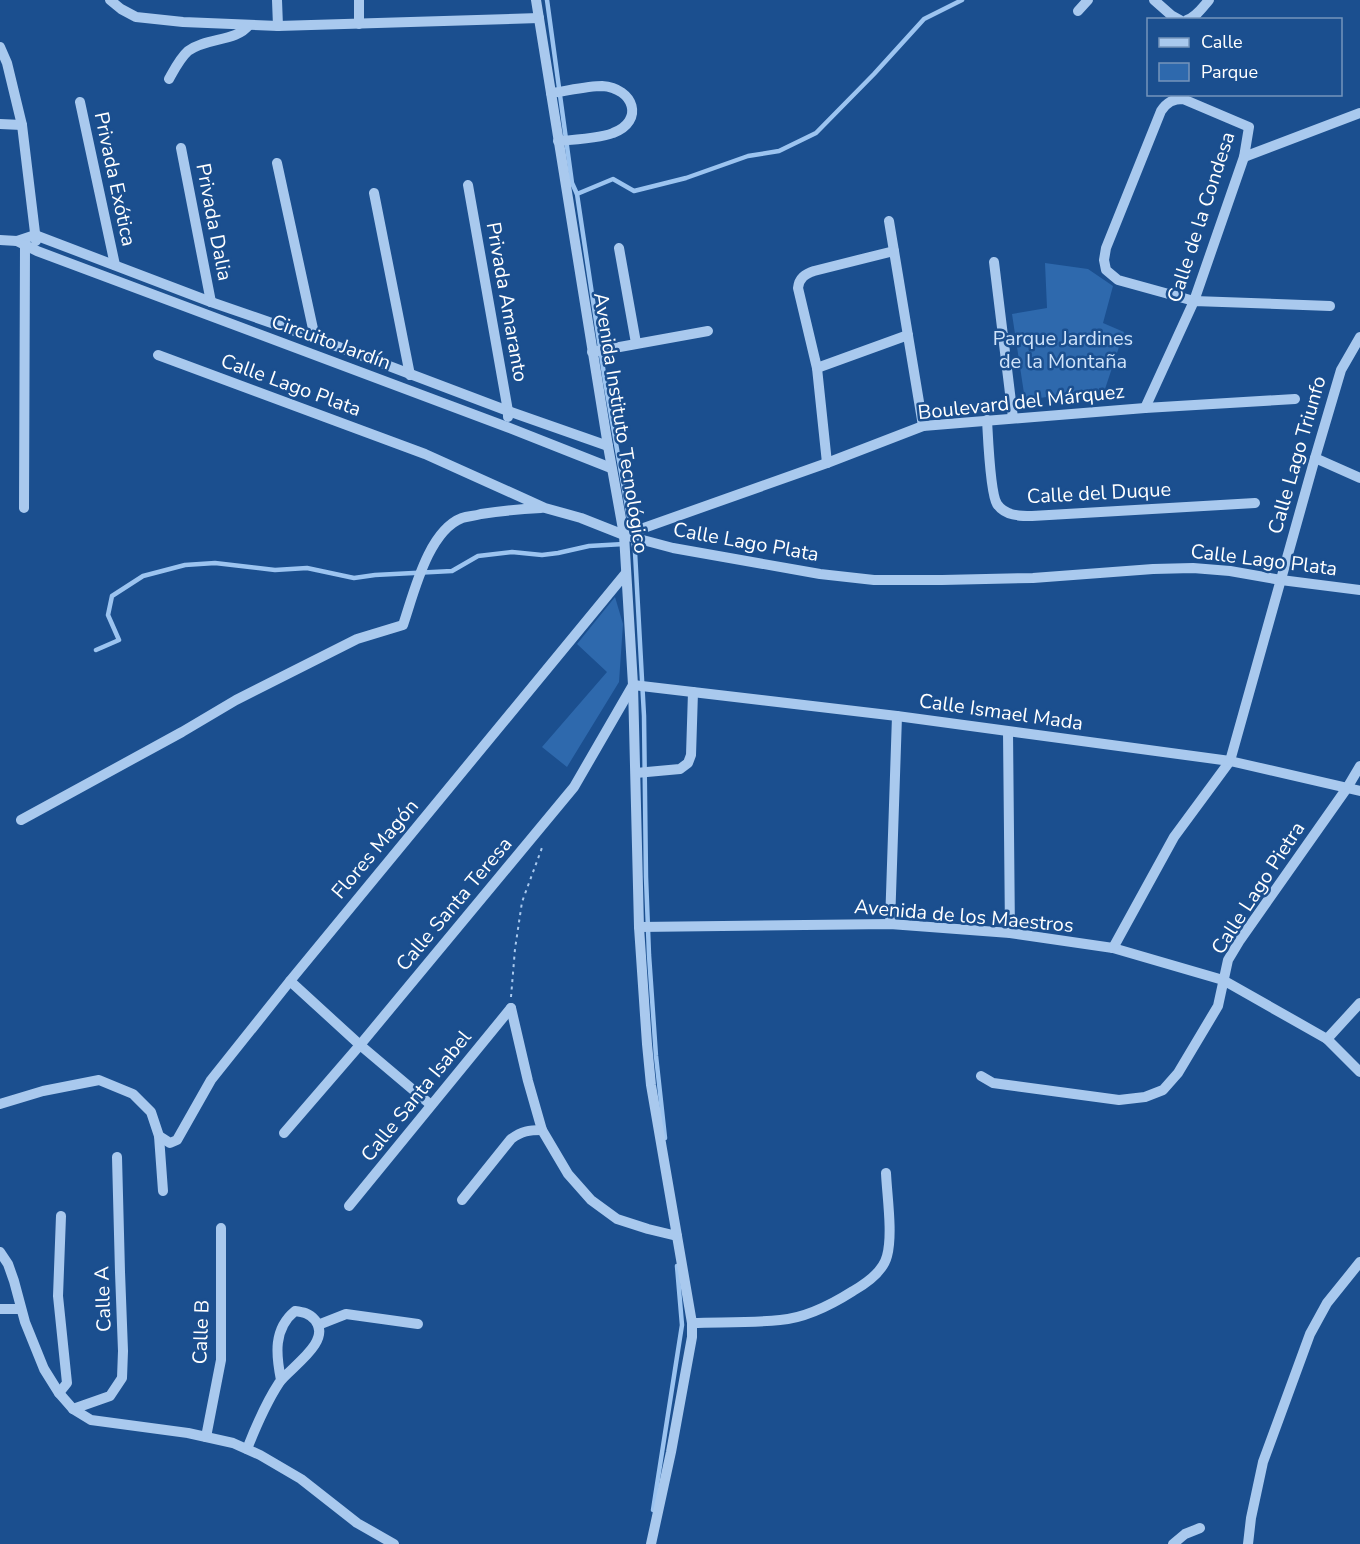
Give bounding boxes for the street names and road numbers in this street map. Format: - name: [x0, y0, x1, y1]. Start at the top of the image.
- street label: Privada Exótica: [88, 109, 142, 249]
- street label: Calle de la Condesa: [1161, 128, 1241, 306]
- street label: Privada Dalia: [189, 161, 239, 283]
- street label: Privada Amaranto: [480, 220, 534, 384]
- street label: Avenida Instituto Tecnológico: [587, 291, 655, 555]
- street label: Circuito Jardín: [268, 308, 394, 376]
- street label: Calle Lago Plata: [217, 347, 365, 423]
- street label: Calle Lago Triunfo: [1262, 373, 1332, 537]
- street label: Boulevard del Márquez: [916, 378, 1126, 426]
- street label: Calle del Duque: [1026, 476, 1172, 510]
- street label: Calle Lago Plata: [671, 516, 821, 568]
- street label: Calle Lago Plata: [1189, 538, 1339, 582]
- street label: Calle Ismael Mada: [917, 687, 1085, 737]
- street label: Flores Magón: [325, 794, 425, 904]
- street label: Calle Lago Pietra: [1205, 816, 1311, 960]
- street label: Calle Santa Teresa: [390, 831, 518, 977]
- street label: Avenida de los Maestros: [853, 893, 1075, 939]
- street label: Calle Santa Isabel: [355, 1025, 477, 1167]
- street label: Calle A: [88, 1265, 118, 1332]
- street label: Calle B: [186, 1299, 216, 1365]

